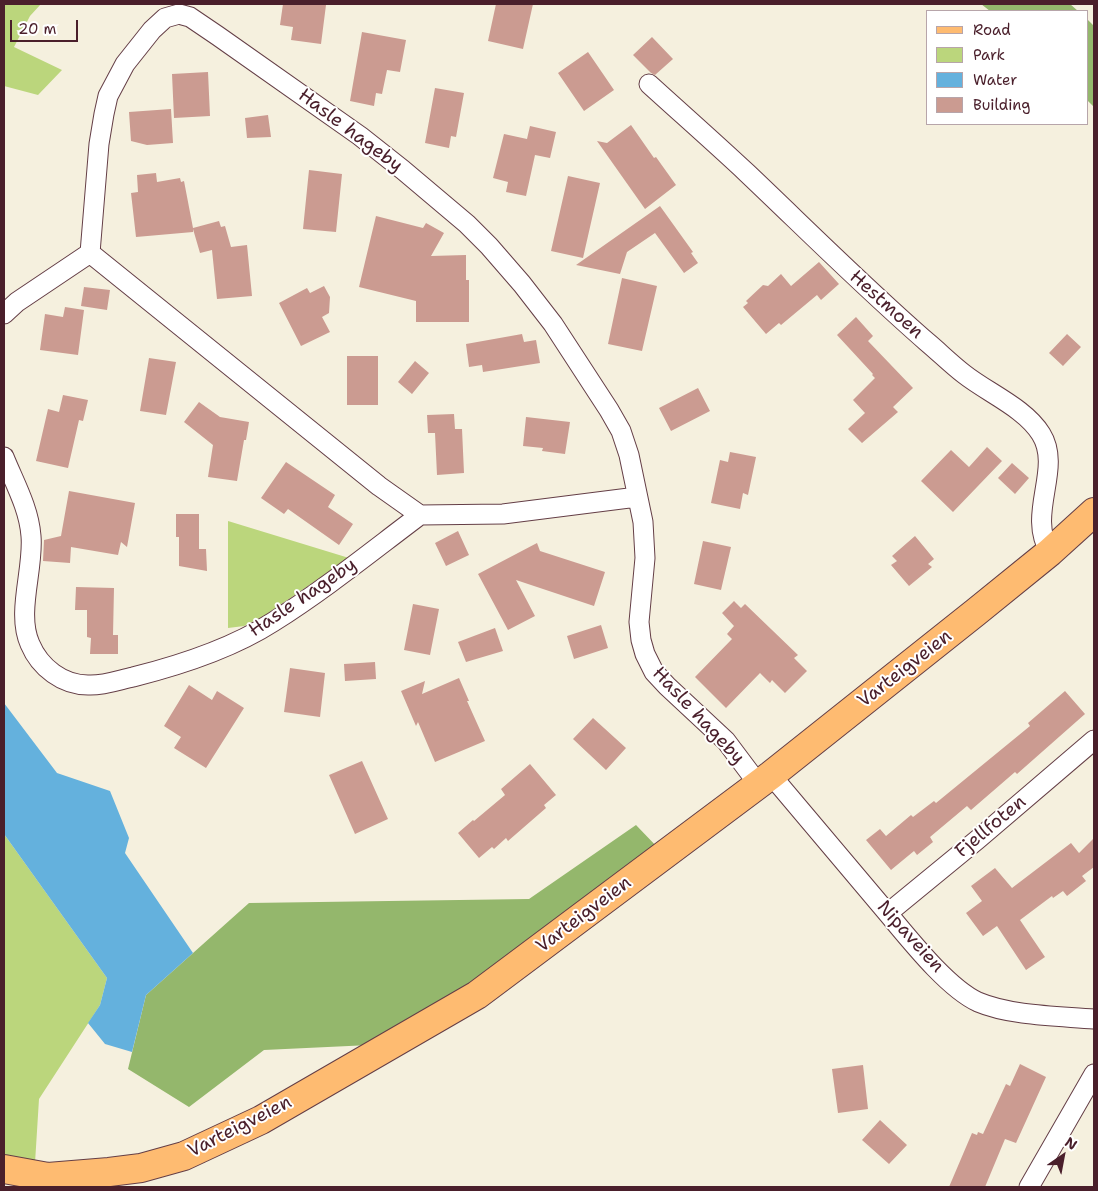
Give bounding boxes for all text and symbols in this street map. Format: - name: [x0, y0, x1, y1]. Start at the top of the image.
- scale bar: [12, 10, 80, 42]
- legend: [926, 10, 1088, 125]
- text: 20 m: [18, 19, 57, 39]
- text: Road: [973, 20, 1011, 40]
- text: Park: [973, 45, 1005, 65]
- text: Water: [973, 70, 1017, 90]
- street label: Hasle hageby: [293, 84, 407, 178]
- text: Building: [973, 95, 1030, 115]
- street label: Hestmoen: [844, 266, 928, 344]
- street label: Hasle hageby: [245, 554, 361, 642]
- street label: Varteigveien: [853, 625, 957, 713]
- street label: Hasle hageby: [647, 663, 749, 769]
- street label: Fjellfoten: [951, 791, 1031, 863]
- street label: Varteigveien: [532, 872, 636, 958]
- street label: Nipaveien: [872, 896, 948, 978]
- street label: Varteigveien: [184, 1091, 296, 1163]
- north arrow: [1038, 1131, 1088, 1181]
- text: N: [1062, 1133, 1081, 1154]

